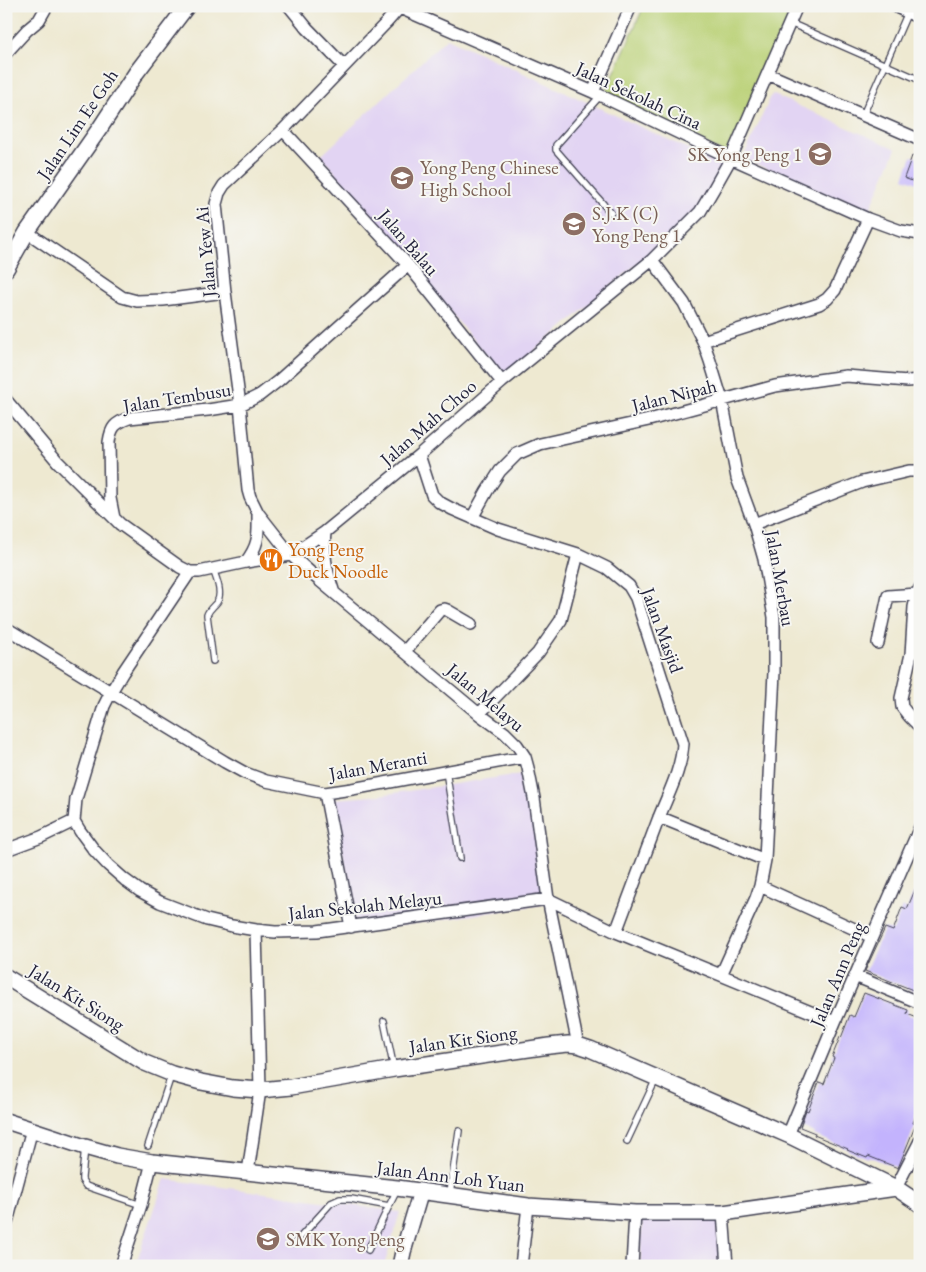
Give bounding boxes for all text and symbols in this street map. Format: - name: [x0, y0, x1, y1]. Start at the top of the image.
- street label: Jalan Sekolah Cina: [570, 55, 706, 136]
- street label: Jalan Lim Ee Goh: [30, 64, 124, 186]
- school or university icon: SK Yong Peng 1: [807, 141, 833, 167]
- place label: SK Yong Peng 1: [688, 142, 802, 167]
- place label: Yong Peng Chinese High School: [420, 155, 559, 202]
- school or university icon: Yong Peng Chinese High School: [389, 165, 415, 191]
- place label: S.J.K (C) Yong Peng 1: [592, 201, 681, 248]
- street label: Jalan Balau: [371, 202, 445, 281]
- street label: Jalan Yew Ai: [189, 205, 222, 300]
- school or university icon: S.J.K (C) Yong Peng 1: [561, 211, 587, 237]
- street label: Jalan Nipah: [627, 373, 719, 419]
- street label: Jalan Mah Choo: [373, 374, 482, 472]
- street label: Jalan Tembusu: [119, 377, 233, 419]
- street label: Jalan Merbau: [759, 526, 801, 628]
- place label: Yong Peng Duck Noodle: [288, 537, 388, 584]
- restaurant icon: Yong Peng Duck Noodle: [258, 547, 284, 573]
- street label: Jalan Masjid: [635, 582, 690, 677]
- street label: Jalan Melayu: [440, 656, 530, 737]
- street label: Jalan Meranti: [325, 745, 429, 787]
- street label: Jalan Sekolah Melayu: [285, 885, 443, 926]
- street label: Jalan Ann Peng: [803, 917, 871, 1033]
- street label: Jalan Kit Siong: [22, 957, 130, 1037]
- street label: Jalan Kit Siong: [406, 1019, 519, 1060]
- street label: Jalan Ann Loh Yuan: [373, 1155, 527, 1198]
- school or university icon: SMK Yong Peng: [255, 1226, 281, 1252]
- place label: SMK Yong Peng: [286, 1227, 405, 1252]

